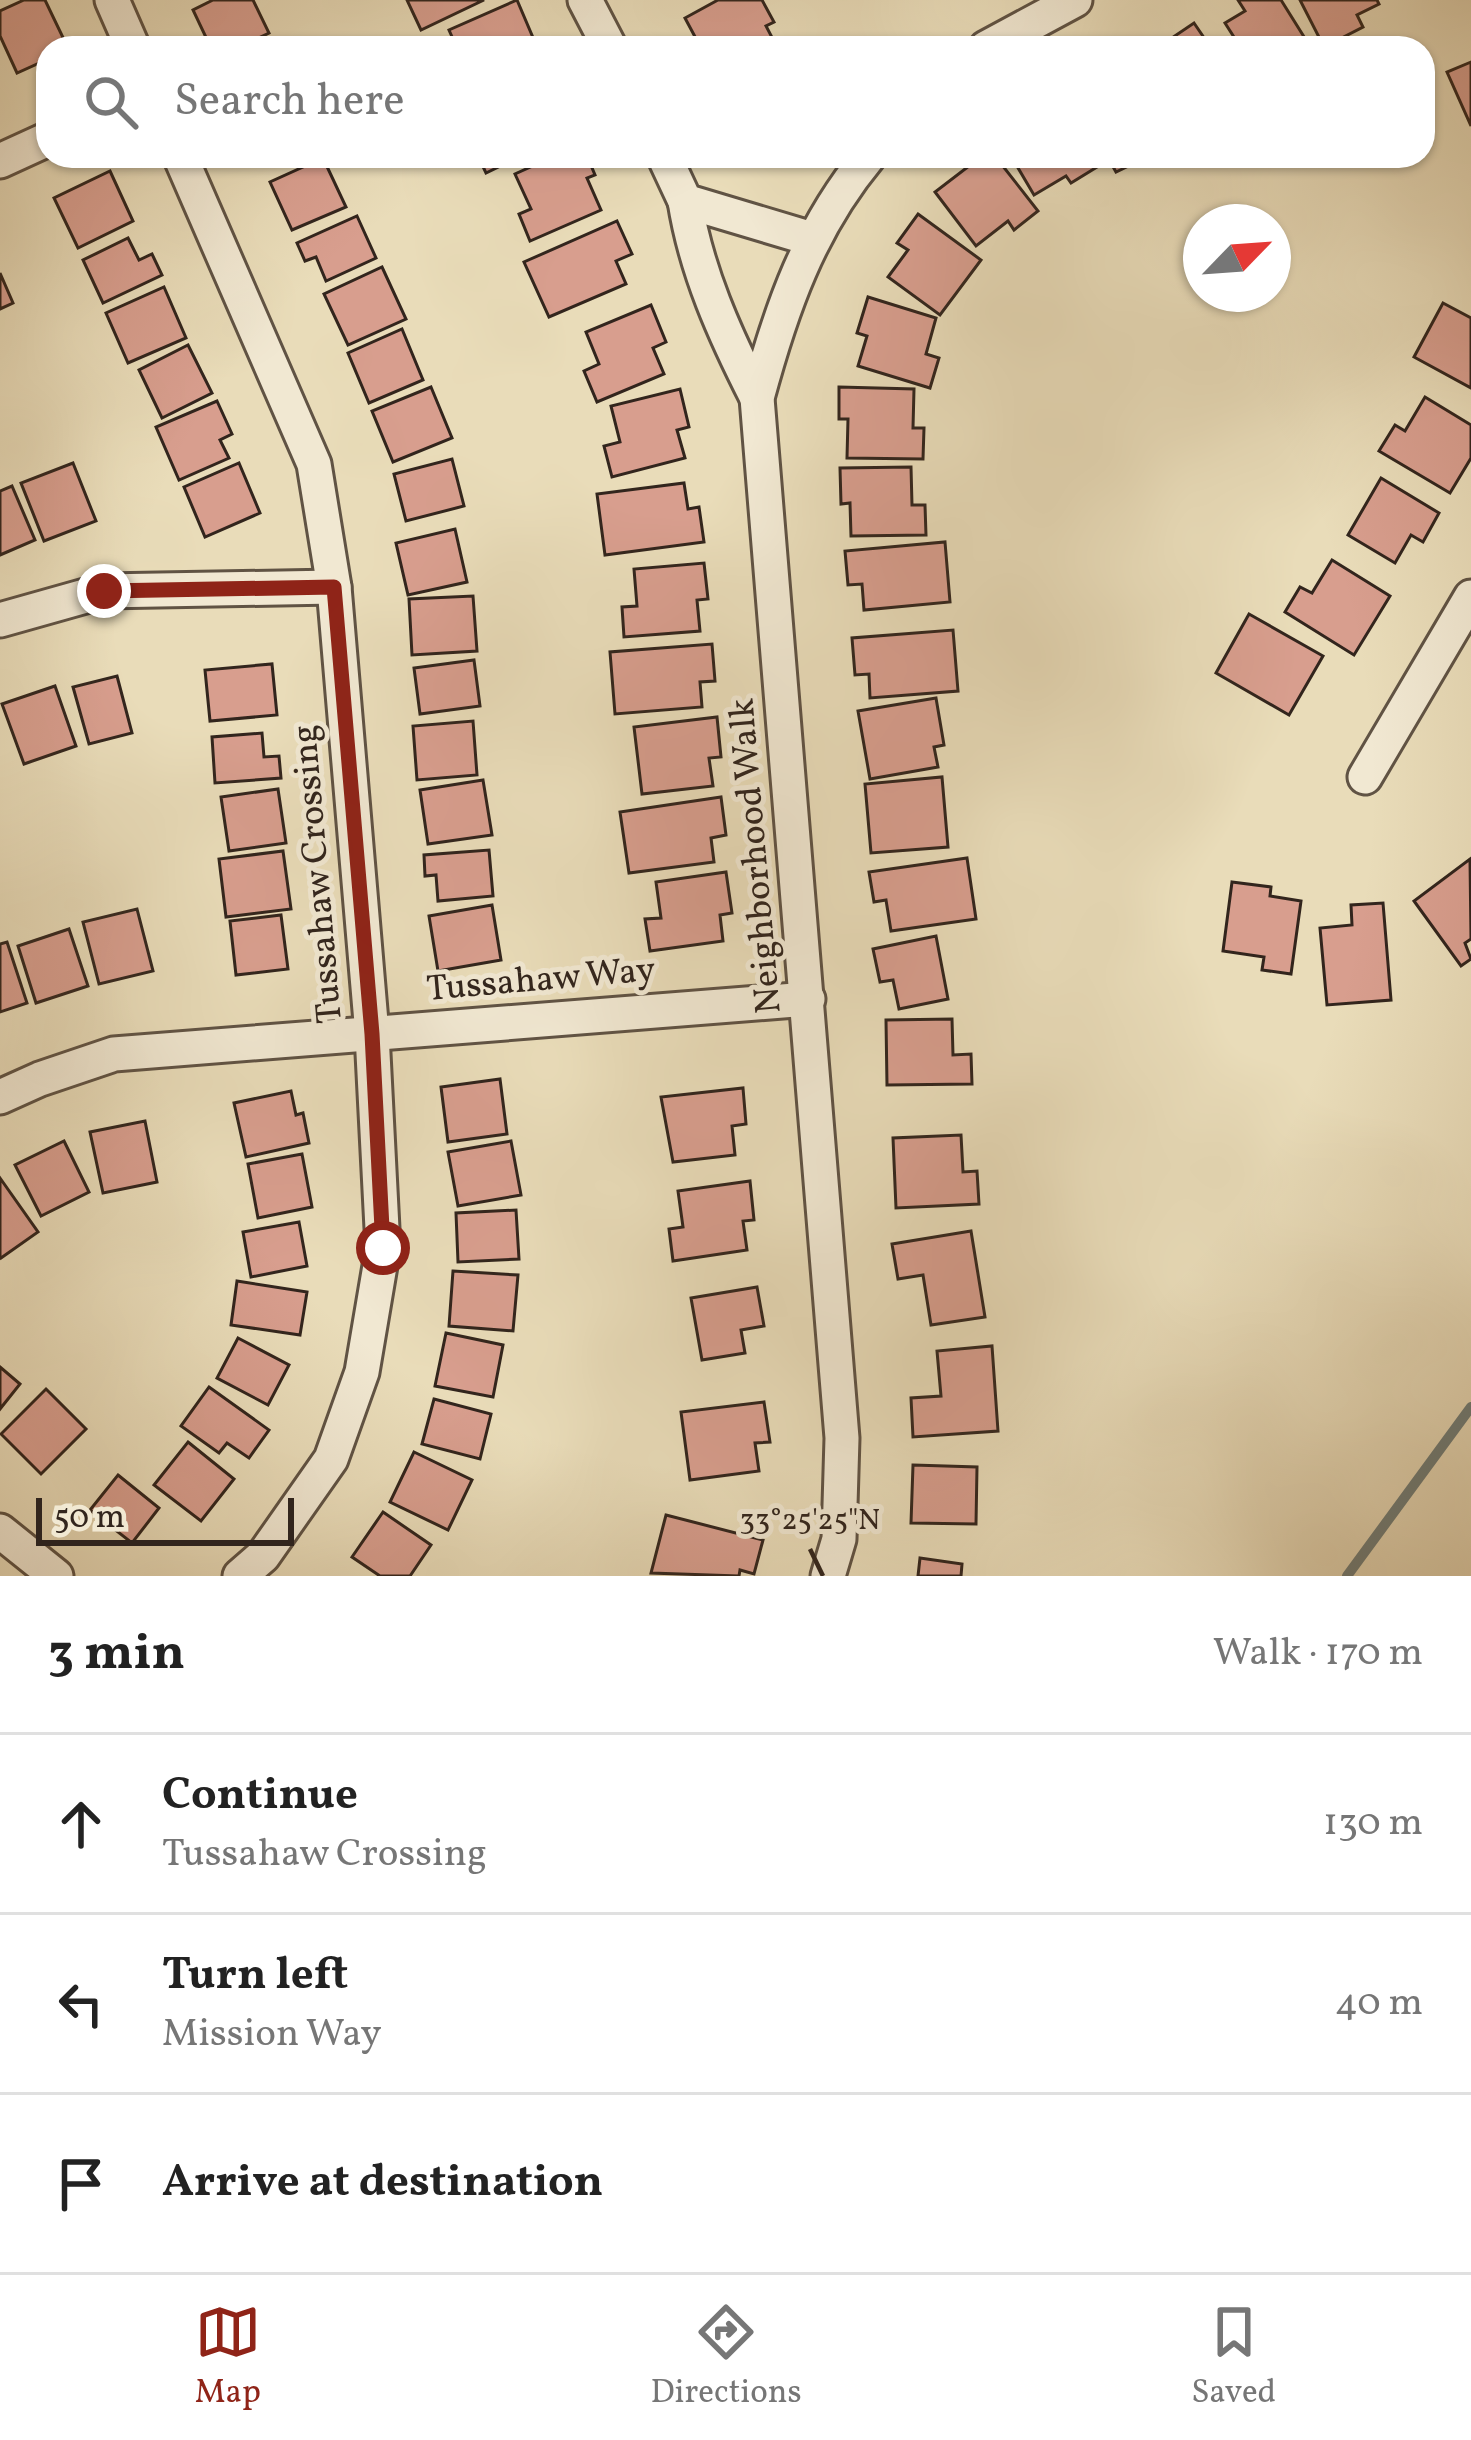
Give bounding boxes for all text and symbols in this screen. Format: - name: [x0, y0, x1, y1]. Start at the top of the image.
- search box: [36, 36, 1435, 168]
- icon: search: [78, 69, 144, 135]
- text: Search here: [174, 71, 405, 134]
- north arrow: [1183, 204, 1291, 312]
- route end: [77, 564, 131, 618]
- street label: Neighborhood Walk: [718, 696, 796, 1016]
- street label: Tussahaw Crossing: [281, 722, 357, 1026]
- street label: Tussahaw Way: [425, 946, 657, 1016]
- route start: [356, 1221, 410, 1275]
- scale bar: [36, 1492, 294, 1545]
- text: 50 m: [54, 1496, 125, 1542]
- text: 33°25'25"N: [740, 1500, 880, 1542]
- text: 3 min: [48, 1619, 185, 1690]
- text: Walk · 170 m: [1213, 1627, 1423, 1681]
- text: Continue: [162, 1765, 358, 1828]
- icon: ahead: [48, 1791, 114, 1857]
- text: 130 m: [1323, 1797, 1423, 1851]
- text: Tussahaw Crossing: [162, 1828, 487, 1882]
- text: Turn left: [162, 1945, 348, 2008]
- icon: left: [48, 1971, 114, 2037]
- text: 40 m: [1335, 1977, 1423, 2031]
- text: Mission Way: [162, 2008, 382, 2062]
- icon: arrive: [48, 2151, 114, 2217]
- text: Arrive at destination: [162, 2152, 603, 2215]
- tab: Map: [195, 2299, 261, 2417]
- tab: Directions: [650, 2299, 802, 2417]
- tab: Saved: [1191, 2299, 1276, 2417]

